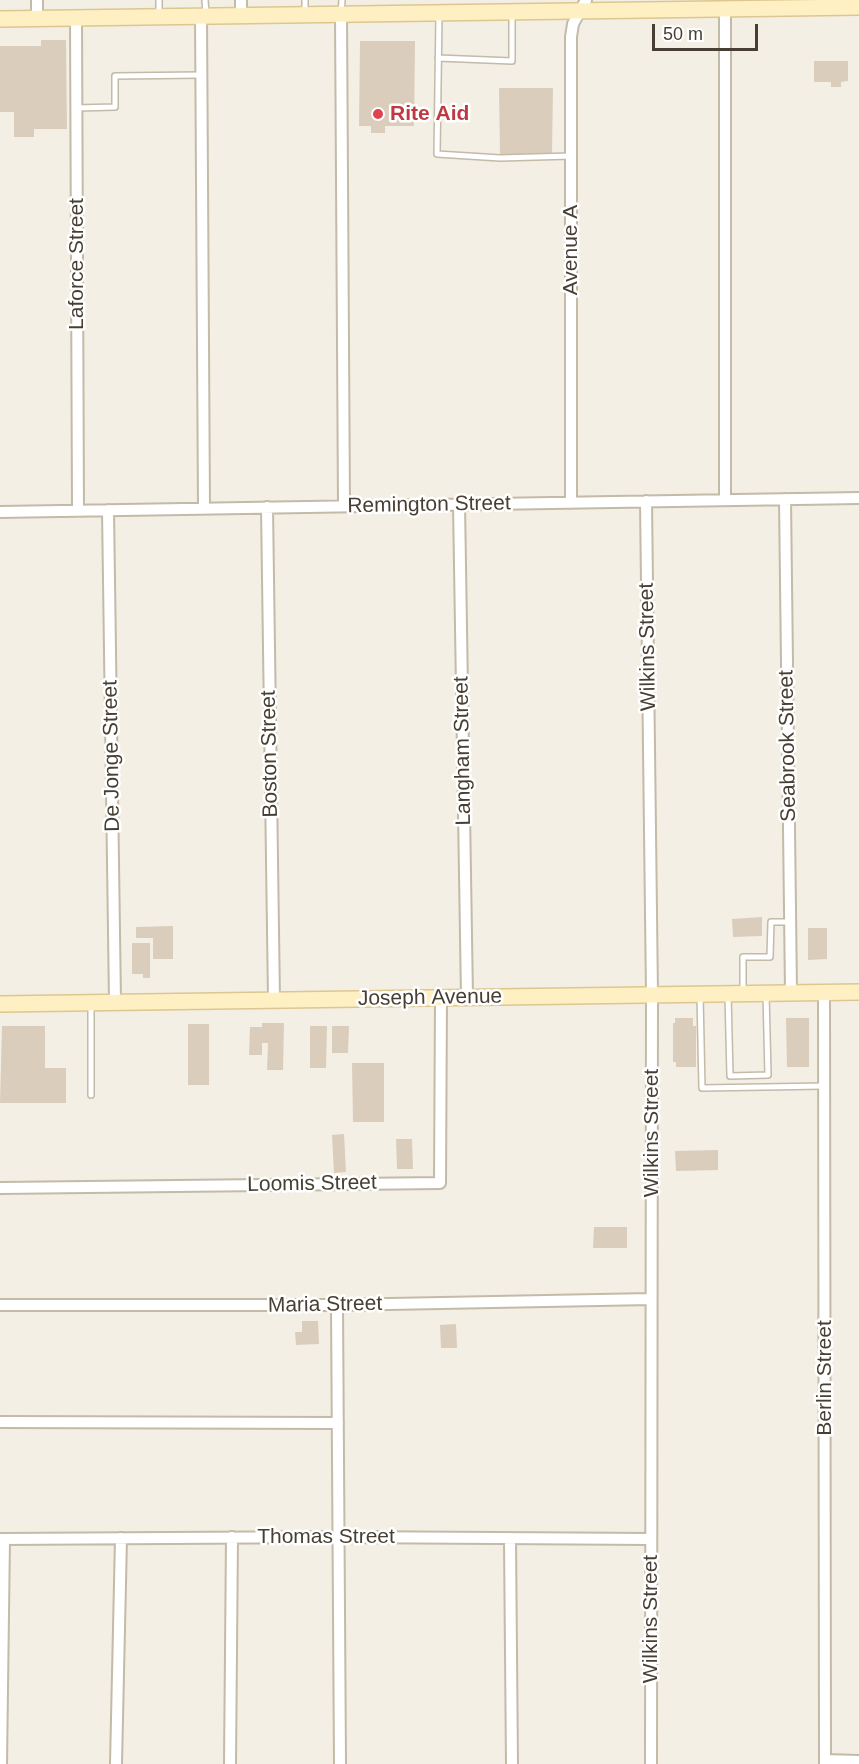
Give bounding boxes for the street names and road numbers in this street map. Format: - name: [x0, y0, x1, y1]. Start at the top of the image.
- street label: Laforce Street: [64, 198, 90, 330]
- street label: Avenue A: [558, 205, 584, 295]
- street label: Remington Street: [347, 491, 511, 519]
- street label: Wilkins Street: [634, 583, 662, 711]
- street label: Seabrook Street: [774, 670, 802, 822]
- street label: Langham Street: [449, 676, 477, 826]
- street label: De Jonge Street: [98, 680, 126, 832]
- street label: Boston Street: [256, 690, 284, 818]
- street label: Joseph Avenue: [358, 984, 502, 1012]
- street label: Wilkins Street: [639, 1069, 665, 1197]
- street label: Loomis Street: [247, 1170, 377, 1198]
- street label: Maria Street: [268, 1291, 382, 1319]
- street label: Berlin Street: [812, 1320, 838, 1436]
- street label: Thomas Street: [257, 1524, 395, 1550]
- street label: Wilkins Street: [638, 1555, 664, 1683]

